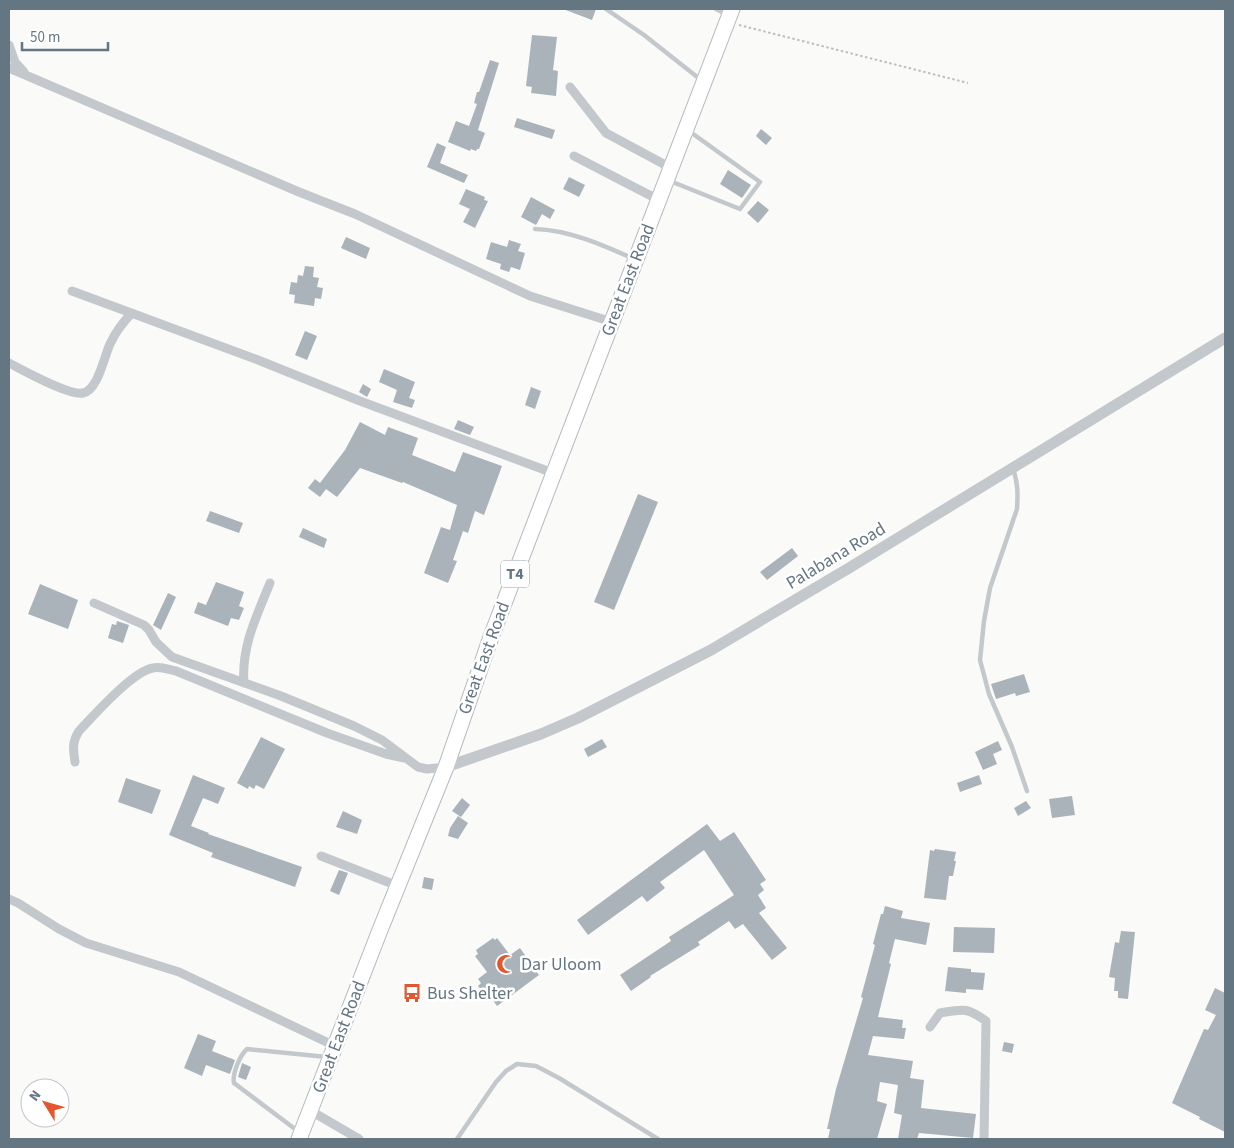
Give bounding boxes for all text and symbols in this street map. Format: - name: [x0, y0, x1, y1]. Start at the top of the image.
- scale bar: [22, 20, 109, 52]
- text: 50 m: [30, 27, 60, 48]
- street label: Great East Road: [595, 220, 661, 340]
- street label: Palabana Road: [782, 516, 890, 596]
- road number: T4: [501, 560, 529, 588]
- street label: Great East Road: [452, 598, 516, 718]
- place label: Dar Uloom: [521, 952, 602, 977]
- mosque icon: Dar Uloom: [495, 953, 517, 975]
- street label: Great East Road: [306, 977, 372, 1097]
- place label: Bus Shelter: [427, 981, 513, 1006]
- bus stop icon: Bus Shelter: [401, 982, 423, 1004]
- north arrow: [20, 1078, 70, 1128]
- text: N: [25, 1086, 46, 1106]

